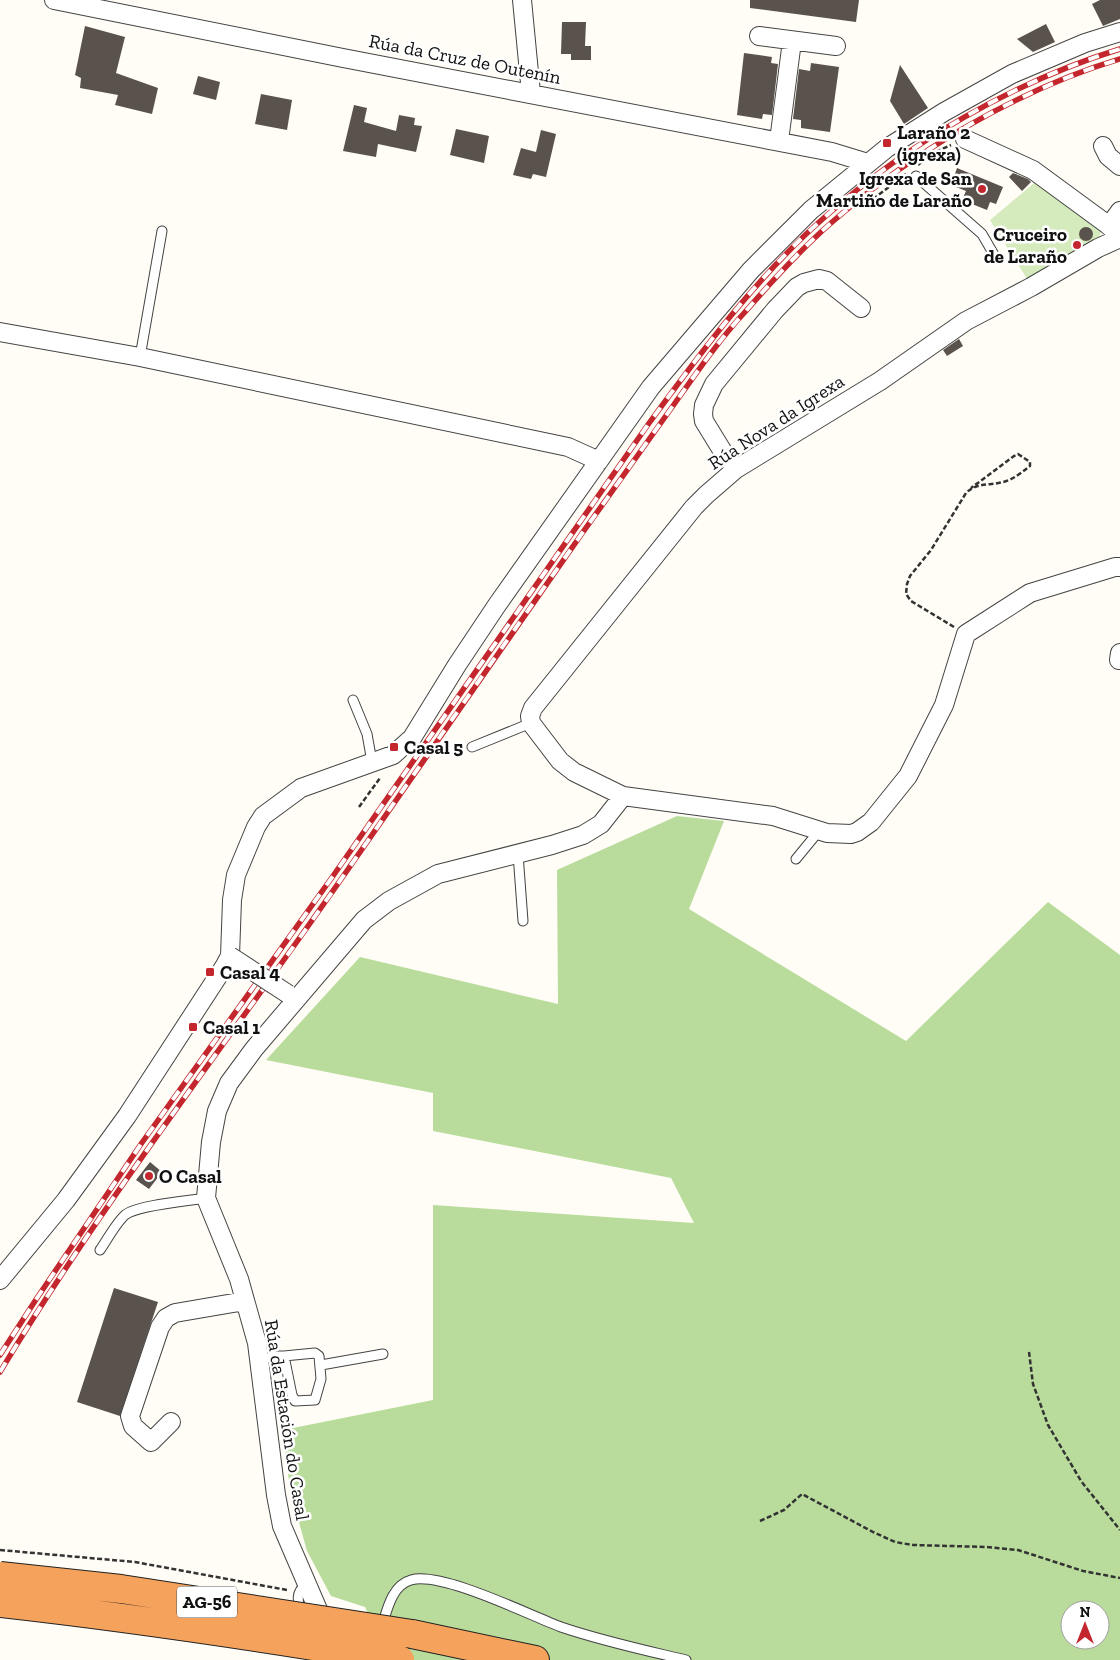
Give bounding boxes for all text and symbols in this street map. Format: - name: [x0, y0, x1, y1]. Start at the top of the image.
- street label: Rúa da Cruz de Outenín: [367, 29, 563, 89]
- place label: Laraño 2 (igrexa): [897, 121, 970, 166]
- marker: Laraño 2 (igrexa): [881, 137, 893, 149]
- place label: Igrexa de San Martiño de Laraño: [816, 167, 973, 212]
- marker: Igrexa de San Martiño de Laraño: [976, 183, 988, 195]
- place label: Cruceiro de Laraño: [984, 223, 1067, 268]
- marker: Cruceiro de Laraño: [1071, 239, 1083, 251]
- street label: Rúa Nova da Igrexa: [704, 369, 848, 475]
- place label: Casal 5: [404, 736, 463, 759]
- marker: Casal 5: [388, 741, 400, 753]
- place label: Casal 4: [220, 961, 280, 984]
- marker: Casal 4: [204, 966, 216, 978]
- place label: Casal 1: [203, 1016, 260, 1039]
- marker: Casal 1: [187, 1021, 199, 1033]
- place label: O Casal: [159, 1165, 222, 1188]
- marker: O Casal: [143, 1170, 155, 1182]
- street label: Rúa da Estación do Casal: [260, 1318, 314, 1522]
- road number: AG-56: [177, 1586, 237, 1618]
- north arrow: [1060, 1600, 1110, 1650]
- text: N: [1080, 1604, 1091, 1621]

